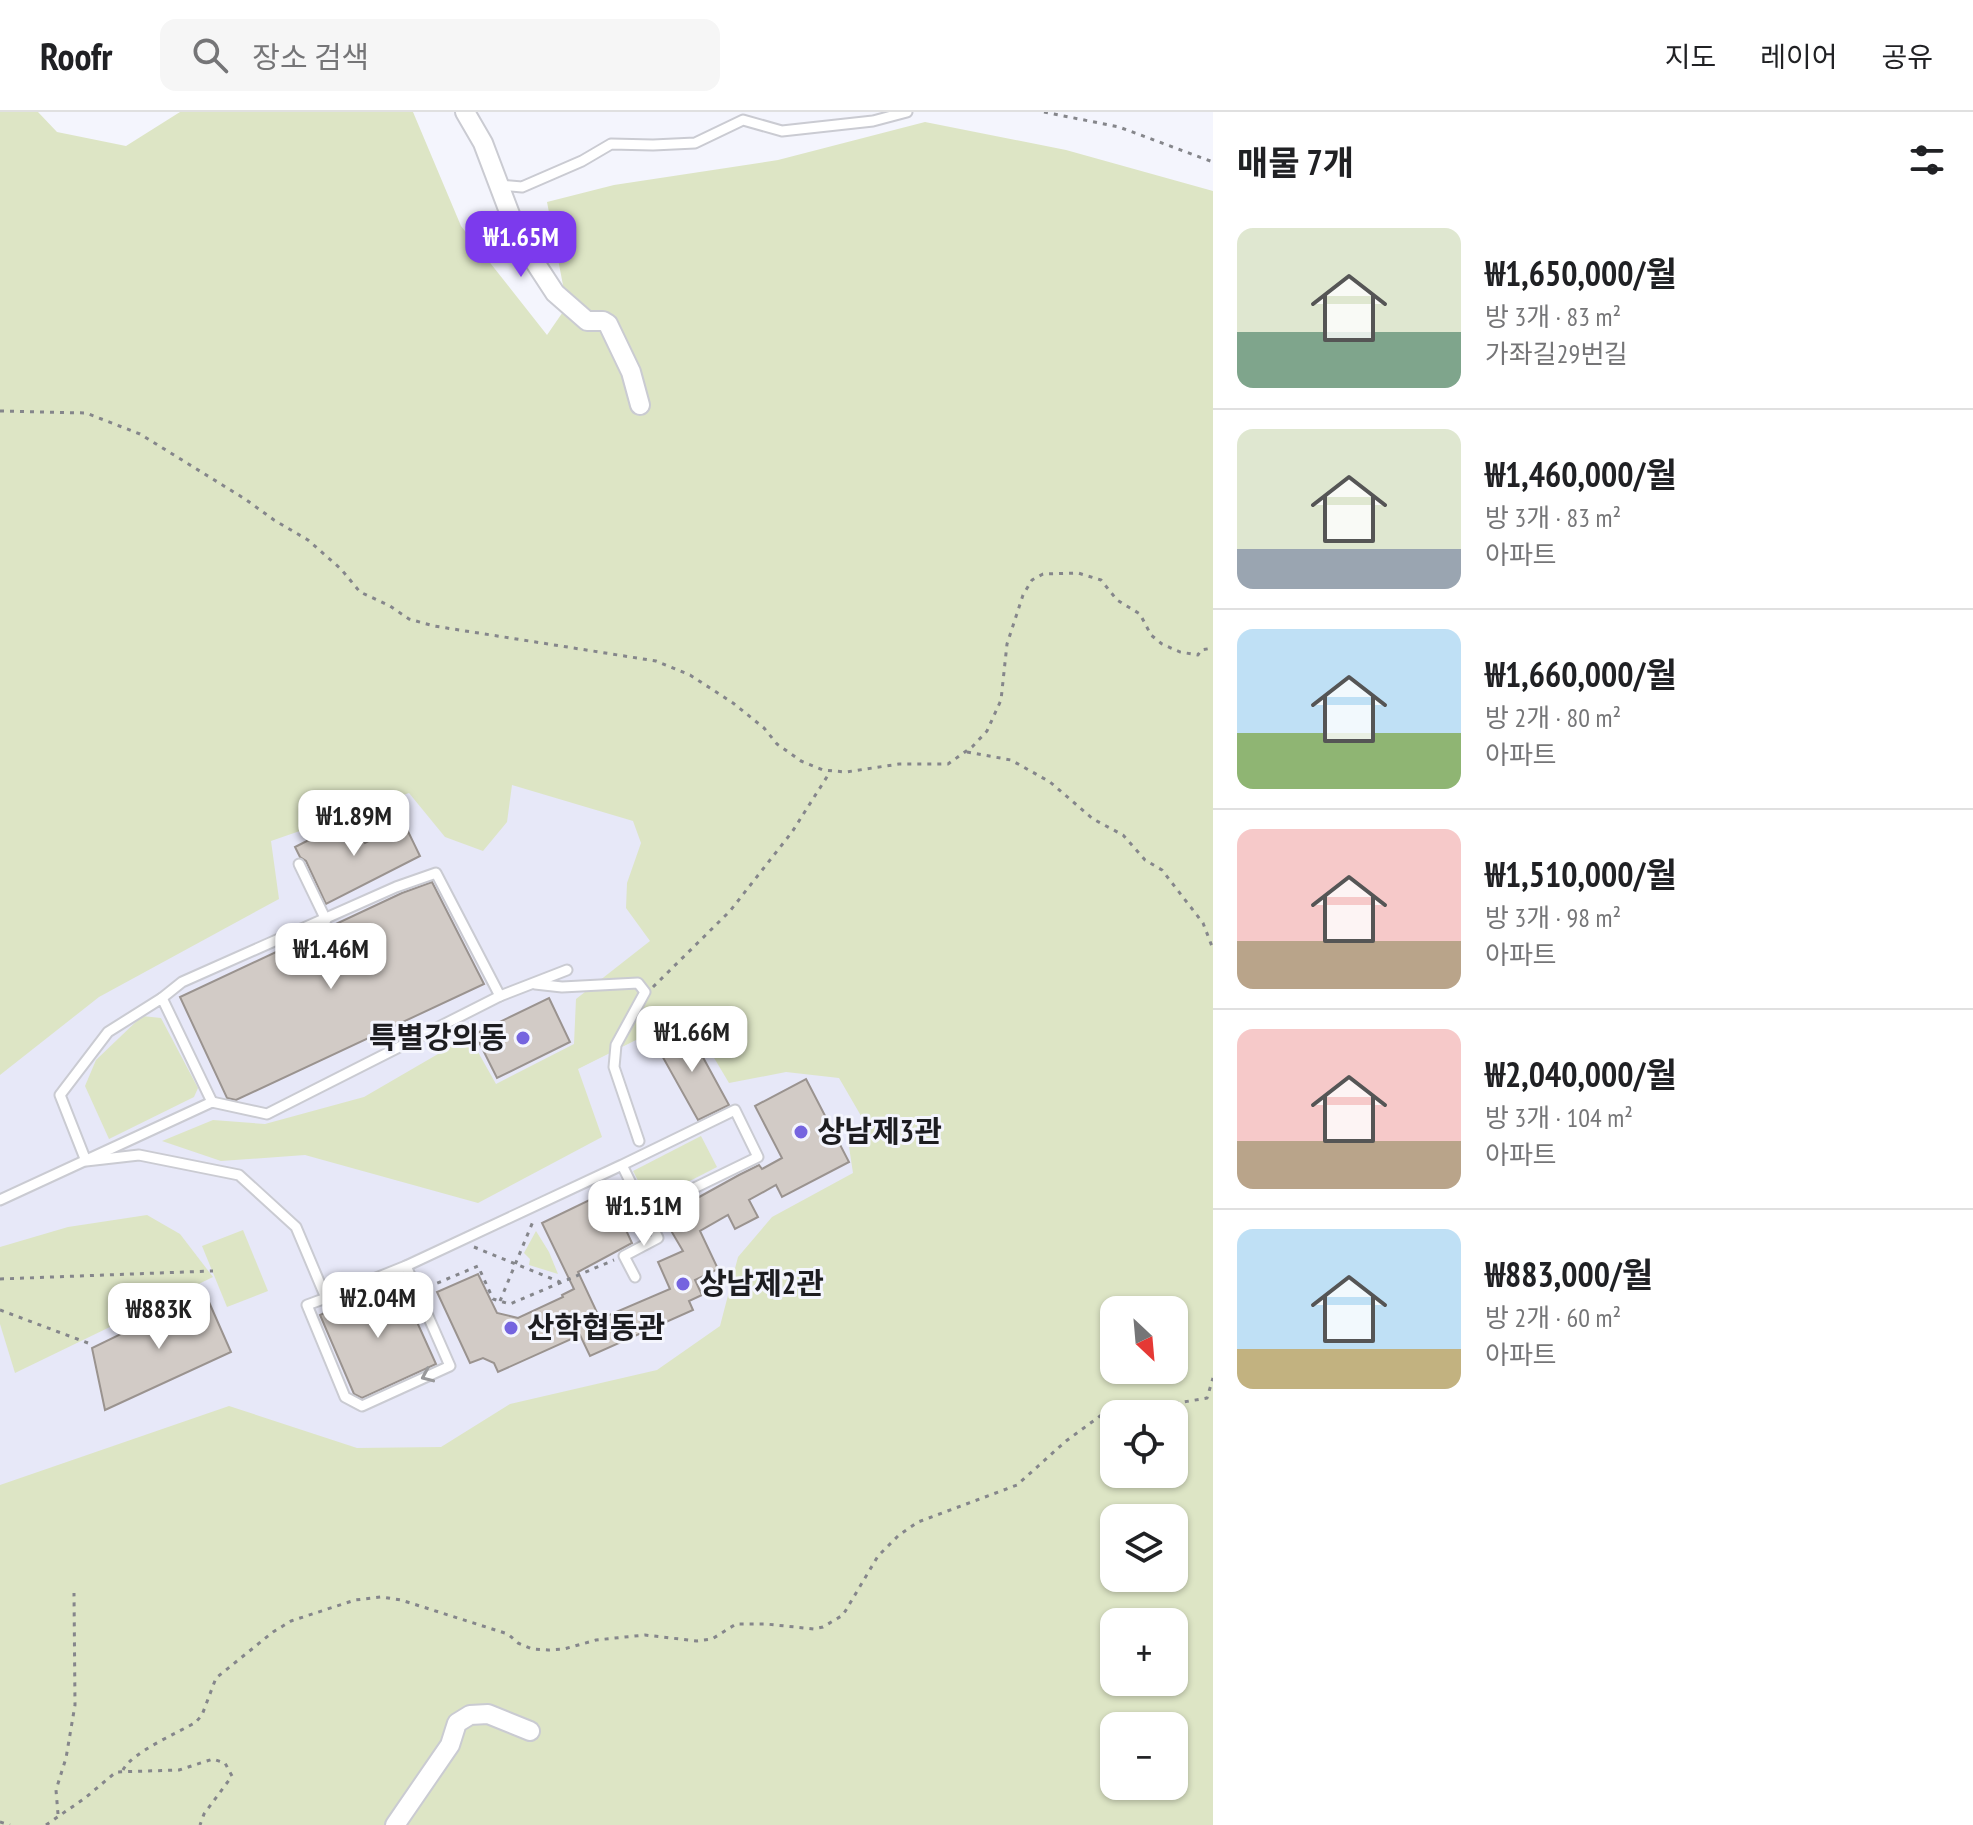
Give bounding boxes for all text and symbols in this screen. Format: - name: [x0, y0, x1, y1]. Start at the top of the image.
- search box: [160, 19, 720, 91]
- text: Roofr: [40, 31, 112, 80]
- icon: search: [188, 33, 232, 77]
- text: 장소 검색: [252, 37, 369, 76]
- text: 지도: [1665, 38, 1716, 75]
- text: 레이어: [1760, 38, 1837, 75]
- text: 공유: [1881, 38, 1933, 75]
- icon: filters: [1905, 138, 1949, 182]
- text: 매물 7개: [1237, 140, 1354, 184]
- pin: ₩1.65M: [456, 211, 586, 279]
- text: ₩1.65M: [483, 220, 559, 253]
- text: ₩1,650,000/월: [1485, 251, 1677, 295]
- icon: home: [1301, 260, 1397, 356]
- text: 방 3개 · 83 m²: [1485, 300, 1621, 333]
- text: 가좌길29번길: [1485, 337, 1628, 370]
- text: ₩1,460,000/월: [1485, 452, 1677, 496]
- icon: home: [1301, 461, 1397, 557]
- text: 방 3개 · 83 m²: [1485, 501, 1621, 534]
- text: 아파트: [1485, 538, 1557, 571]
- text: ₩1,660,000/월: [1485, 652, 1677, 696]
- icon: home: [1301, 661, 1397, 757]
- text: 방 2개 · 80 m²: [1485, 701, 1621, 734]
- text: 아파트: [1485, 738, 1557, 771]
- pin: ₩1.89M: [289, 790, 419, 858]
- text: ₩1.89M: [316, 799, 392, 832]
- text: ₩1,510,000/월: [1485, 852, 1677, 896]
- icon: home: [1301, 861, 1397, 957]
- text: 방 3개 · 98 m²: [1485, 901, 1621, 934]
- pin: ₩1.46M: [266, 923, 396, 991]
- text: ₩1.46M: [293, 932, 369, 965]
- text: 아파트: [1485, 938, 1557, 971]
- pin: ₩1.66M: [627, 1006, 757, 1074]
- text: ₩1.66M: [654, 1015, 730, 1048]
- place label: 특별강의동: [369, 1017, 507, 1056]
- marker: 특별강의동: [514, 1029, 532, 1047]
- text: ₩2,040,000/월: [1485, 1052, 1677, 1096]
- icon: home: [1301, 1061, 1397, 1157]
- text: 방 3개 · 104 m²: [1485, 1101, 1633, 1134]
- place label: 상남제3관: [817, 1111, 942, 1150]
- marker: 상남제3관: [792, 1123, 810, 1141]
- text: 아파트: [1485, 1138, 1557, 1171]
- pin: ₩1.51M: [579, 1180, 709, 1248]
- text: ₩1.51M: [606, 1189, 682, 1222]
- text: ₩883,000/월: [1485, 1252, 1653, 1296]
- icon: home: [1301, 1261, 1397, 1357]
- place label: 상남제2관: [699, 1263, 824, 1302]
- pin: ₩2.04M: [313, 1272, 443, 1340]
- marker: 상남제2관: [674, 1275, 692, 1293]
- text: ₩2.04M: [340, 1281, 416, 1314]
- pin: ₩883K: [103, 1283, 215, 1351]
- text: ₩883K: [126, 1292, 192, 1325]
- north arrow: [1100, 1296, 1188, 1384]
- map controls: [1100, 1296, 1188, 1800]
- text: 방 2개 · 60 m²: [1485, 1301, 1621, 1334]
- place label: 산학협동관: [527, 1307, 665, 1346]
- marker: 산학협동관: [502, 1319, 520, 1337]
- text: 아파트: [1485, 1338, 1557, 1371]
- one-way arrow: [421, 1367, 436, 1383]
- button: locate: [1100, 1400, 1188, 1488]
- button: layers: [1100, 1504, 1188, 1592]
- button: +: [1100, 1608, 1188, 1696]
- button: −: [1100, 1712, 1188, 1800]

